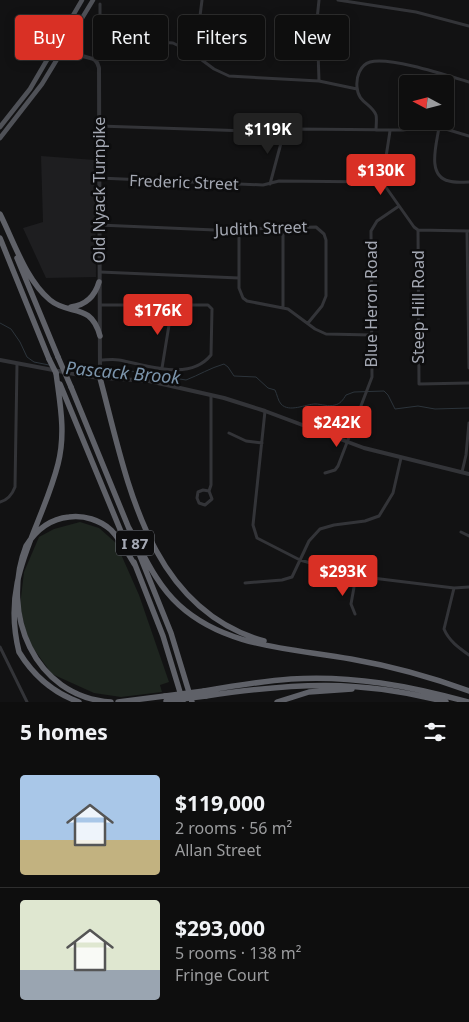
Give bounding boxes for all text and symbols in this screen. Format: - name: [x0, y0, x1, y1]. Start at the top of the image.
- chip: Buy: [15, 15, 83, 60]
- chip: Rent: [93, 15, 168, 60]
- chip: Filters: [178, 15, 265, 60]
- chip: New: [275, 15, 349, 60]
- north arrow: [399, 75, 454, 130]
- map controls: [399, 75, 454, 130]
- pin: $119K: [233, 112, 303, 155]
- street label: Old Nyack Turnpike: [88, 117, 110, 263]
- text: $119K: [244, 118, 292, 140]
- pin: $130K: [346, 154, 416, 196]
- text: $130K: [357, 159, 405, 181]
- street label: Frederic Street: [129, 169, 239, 195]
- street label: Judith Street: [212, 215, 308, 241]
- street label: Blue Heron Road: [360, 241, 382, 367]
- street label: Steep Hill Road: [407, 250, 429, 364]
- pin: $176K: [123, 294, 193, 336]
- text: $176K: [134, 299, 182, 321]
- water label: Pascack Brook: [65, 355, 182, 389]
- pin: $242K: [302, 406, 372, 448]
- text: $242K: [313, 411, 361, 433]
- road number: I 87: [116, 530, 154, 556]
- pin: $293K: [308, 554, 378, 597]
- text: $293K: [319, 560, 367, 582]
- text: 5 homes: [20, 718, 108, 746]
- icon: filters: [421, 718, 449, 746]
- text: $119,000: [175, 789, 265, 817]
- icon: home: [60, 795, 120, 855]
- text: 2 rooms · 56 m²: [175, 817, 292, 839]
- text: Allan Street: [175, 839, 261, 861]
- text: $293,000: [175, 914, 265, 942]
- icon: home: [60, 920, 120, 980]
- text: 5 rooms · 138 m²: [175, 942, 301, 964]
- text: Fringe Court: [175, 964, 269, 986]

